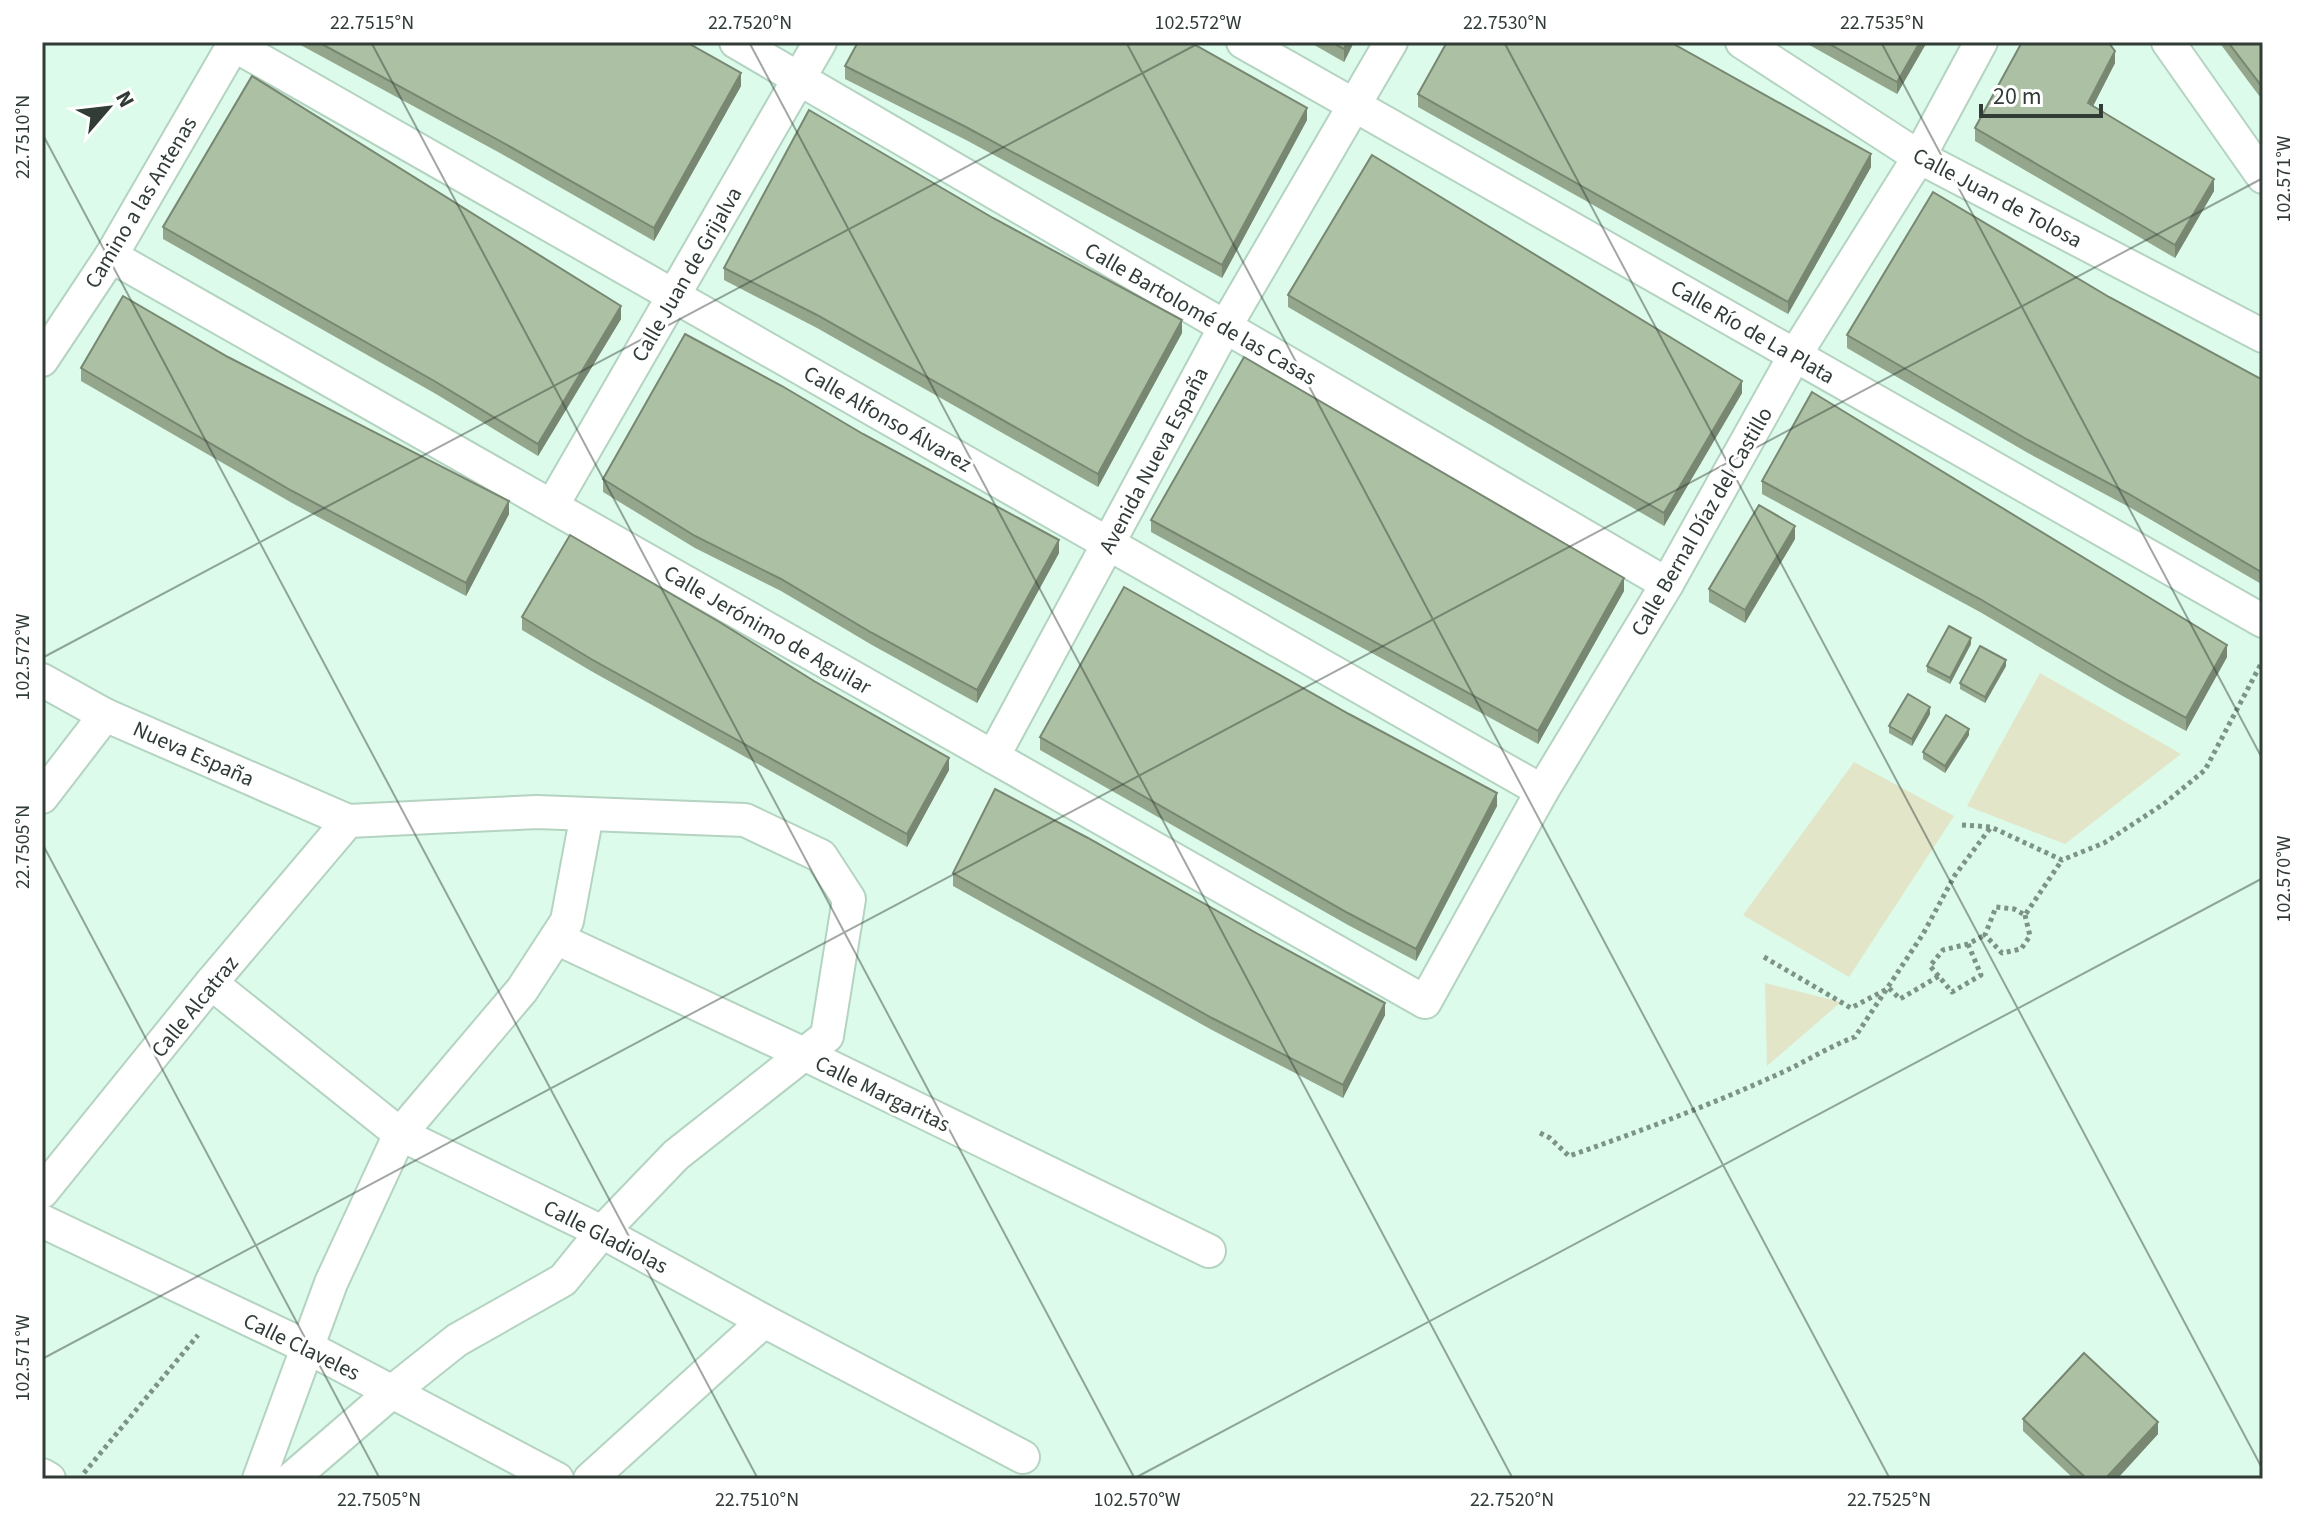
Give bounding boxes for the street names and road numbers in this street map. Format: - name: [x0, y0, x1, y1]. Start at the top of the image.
- street label: Camino a las Antenas: [77, 110, 205, 295]
- street label: Calle Juan de Tolosa: [1907, 140, 2088, 256]
- street label: Calle Juan de Grijalva: [624, 181, 750, 368]
- street label: Calle Bartolomé de las Casas: [1079, 234, 1322, 393]
- street label: Calle Río de La Plata: [1664, 272, 1841, 392]
- street label: Calle Alfonso Álvarez: [797, 358, 978, 480]
- street label: Avenida Nueva España: [1091, 361, 1217, 560]
- street label: Calle Bernal Díaz del Castillo: [1623, 401, 1781, 642]
- street label: Calle Jerónimo de Aguilar: [658, 557, 878, 703]
- street label: Nueva España: [128, 713, 259, 795]
- street label: Calle Alcatraz: [144, 949, 246, 1065]
- street label: Calle Margaritas: [810, 1047, 956, 1140]
- street label: Calle Gladiolas: [538, 1192, 673, 1282]
- street label: Calle Claveles: [238, 1305, 365, 1389]

